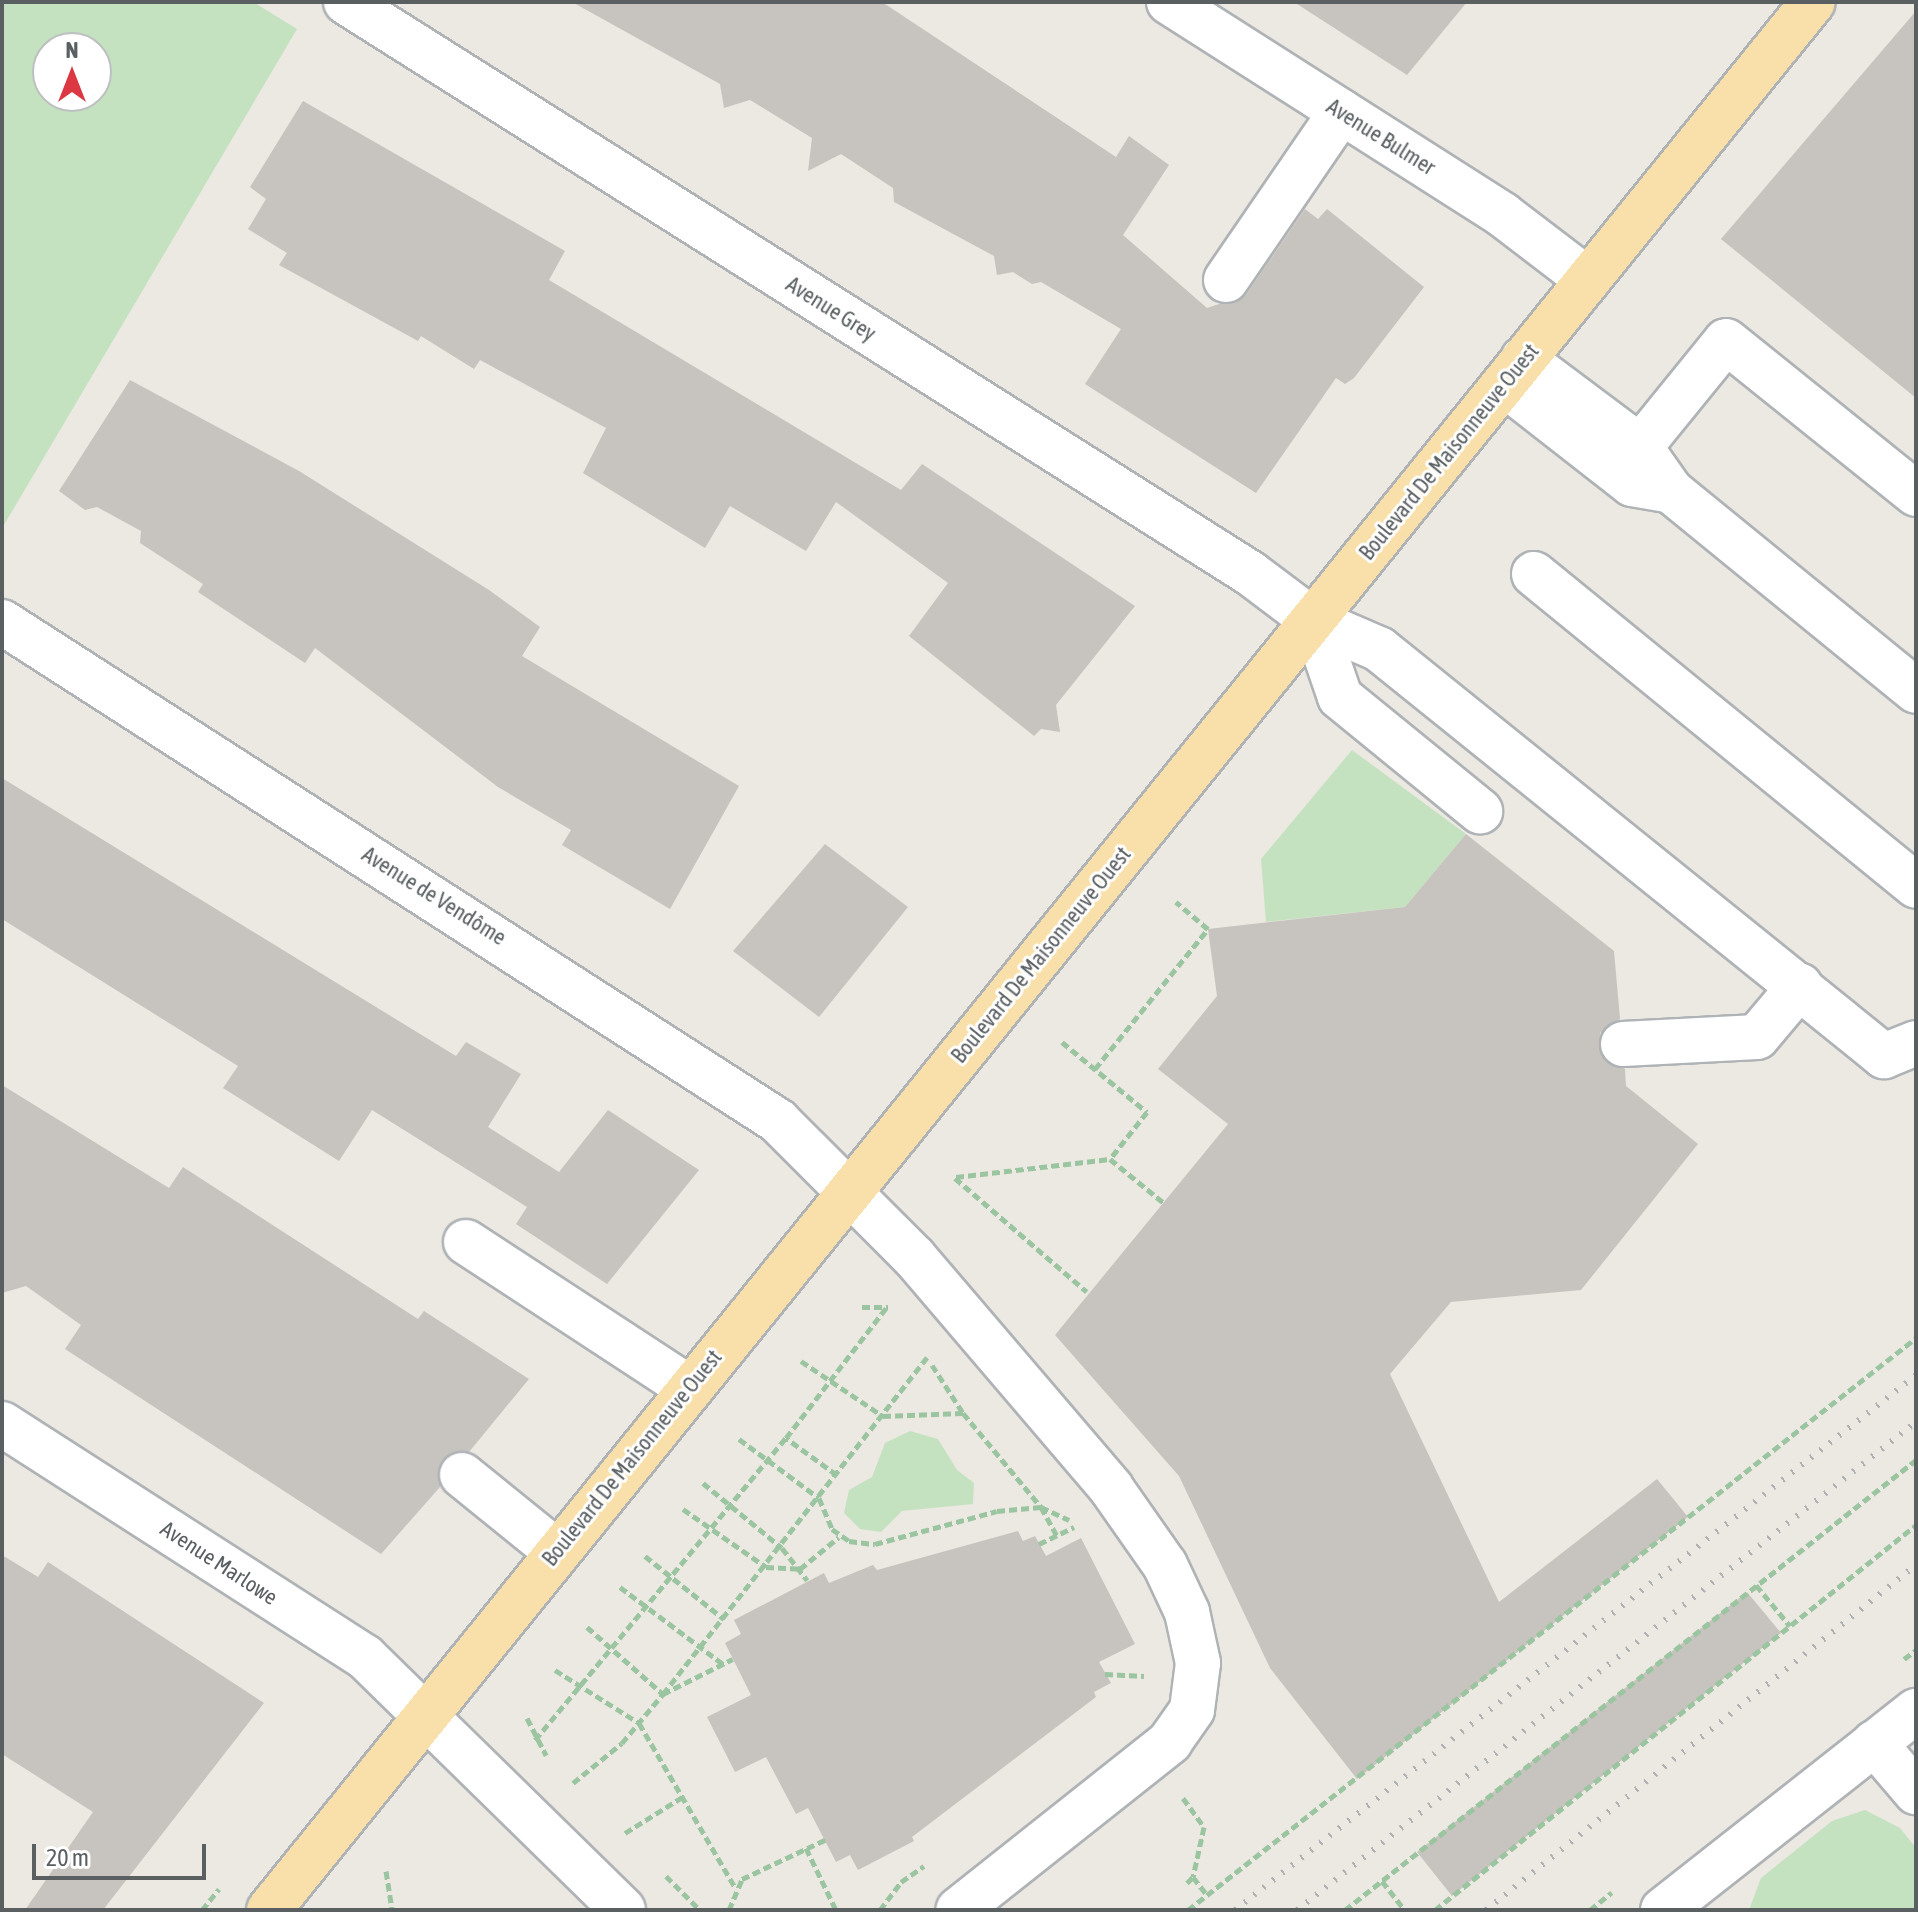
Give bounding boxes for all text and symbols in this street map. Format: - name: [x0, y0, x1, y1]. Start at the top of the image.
- north arrow: [32, 32, 112, 112]
- text: N: [66, 37, 78, 63]
- street label: Avenue Bulmer: [1322, 93, 1440, 181]
- street label: Avenue Grey: [781, 271, 881, 347]
- street label: Boulevard De Maisonneuve Ouest: [1354, 339, 1544, 565]
- street label: Avenue de Vendôme: [357, 841, 511, 951]
- street label: Boulevard De Maisonneuve Ouest: [946, 842, 1136, 1068]
- street label: Boulevard De Maisonneuve Ouest: [537, 1345, 727, 1571]
- street label: Avenue Marlowe: [156, 1515, 282, 1611]
- scale bar: [36, 1828, 210, 1878]
- text: 20 m: [46, 1844, 89, 1871]

